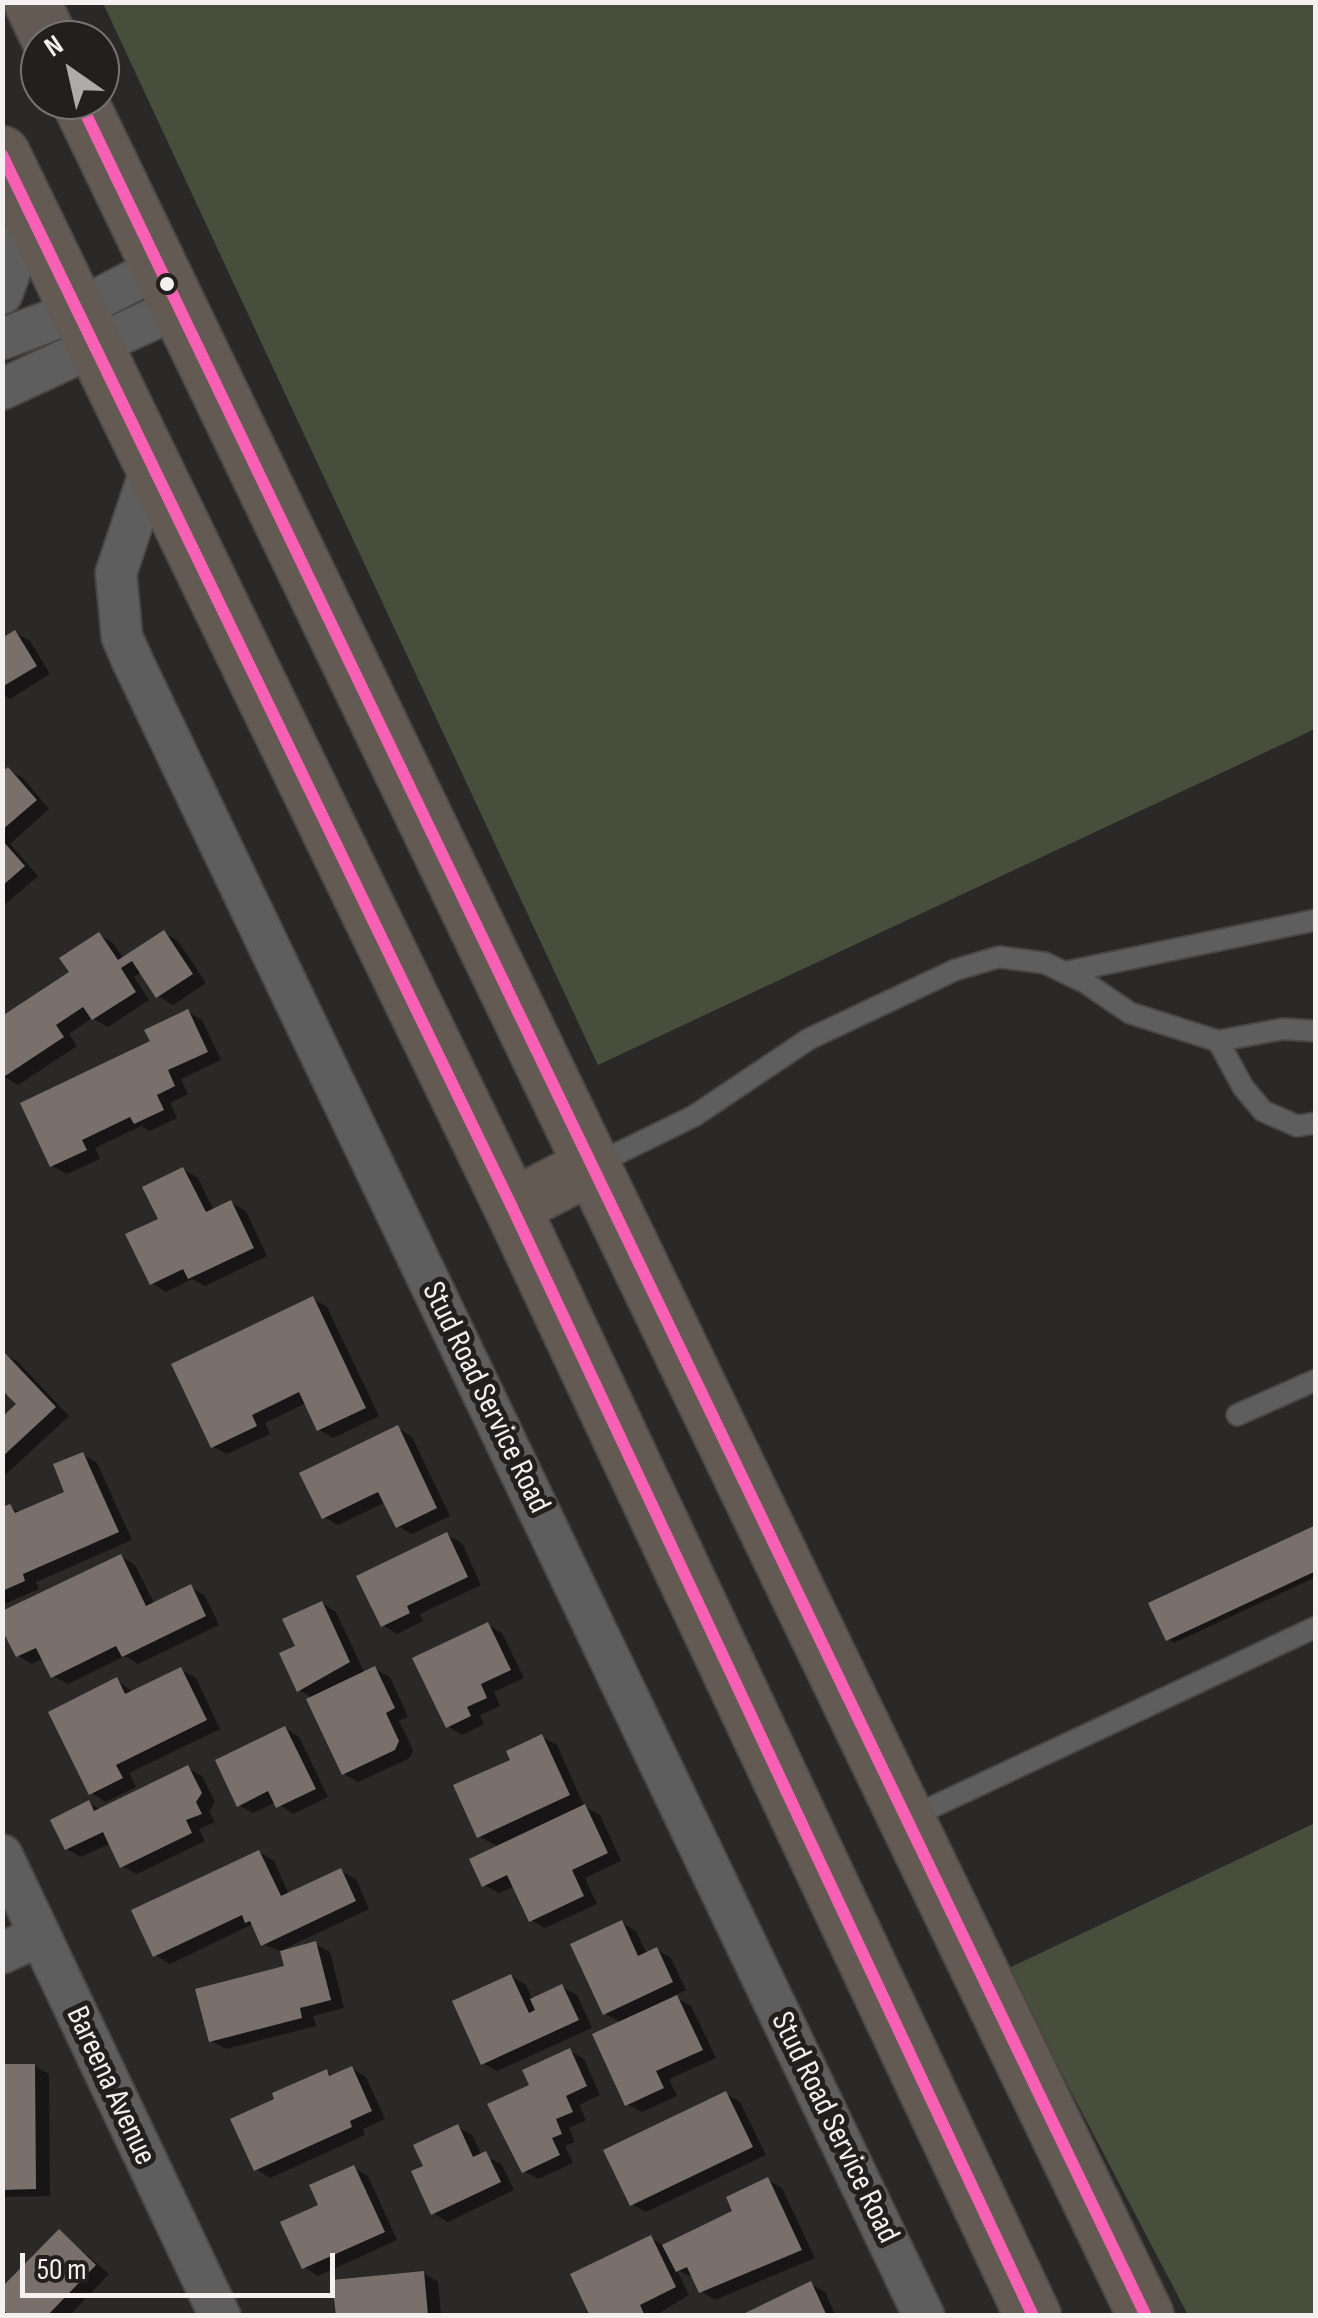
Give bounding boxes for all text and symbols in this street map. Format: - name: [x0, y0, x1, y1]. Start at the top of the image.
- north arrow: [20, 20, 120, 120]
- text: N: [39, 29, 69, 64]
- unlabelled marker: [157, 274, 177, 294]
- street label: Stud Road Service Road: [413, 1276, 557, 1520]
- street label: Bareena Avenue: [57, 2001, 163, 2171]
- street label: Stud Road Service Road: [762, 2006, 906, 2250]
- scale bar: [25, 2233, 340, 2295]
- text: 50 m: [37, 2252, 86, 2288]

